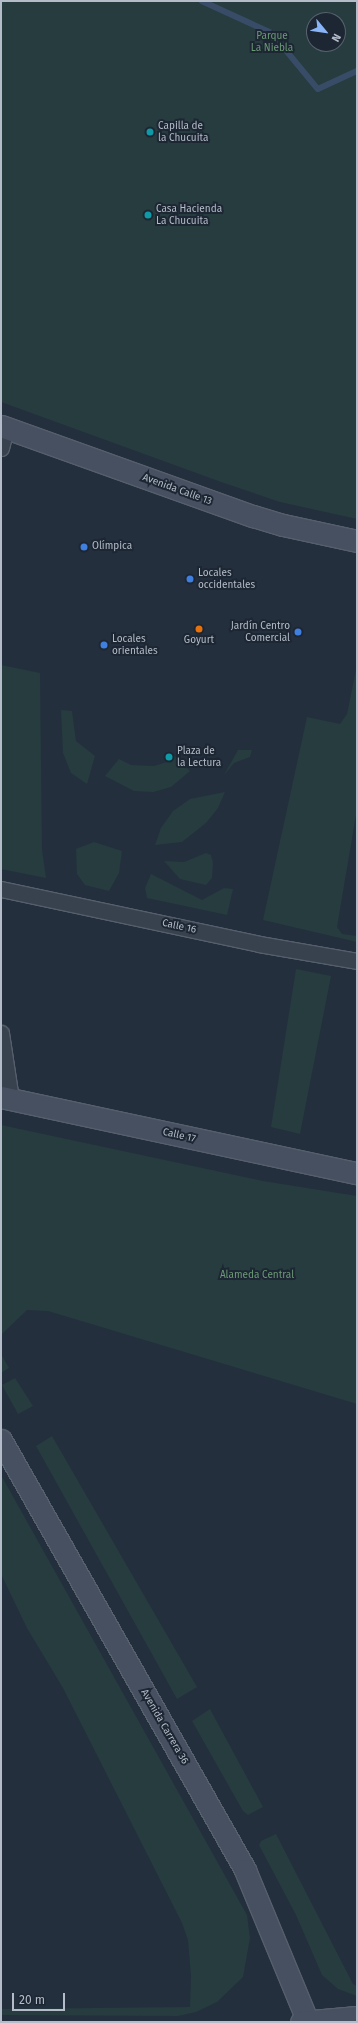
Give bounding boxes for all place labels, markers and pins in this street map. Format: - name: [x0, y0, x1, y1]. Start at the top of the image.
- place label: Capilla de la Chucuita: [158, 120, 208, 144]
- marker: Capilla de la Chucuita: [145, 127, 155, 137]
- place label: Casa Hacienda La Chucuita: [156, 203, 222, 226]
- marker: Casa Hacienda La Chucuita: [143, 210, 153, 220]
- place label: Olímpica: [92, 541, 132, 553]
- marker: Olímpica: [79, 542, 89, 552]
- place label: Locales occidentales: [198, 567, 255, 590]
- marker: Locales occidentales: [185, 574, 195, 584]
- place label: Jardín Centro Comercial: [231, 620, 290, 644]
- marker: Goyurt: [194, 624, 204, 634]
- marker: Jardín Centro Comercial: [293, 627, 303, 637]
- place label: Locales orientales: [112, 633, 158, 656]
- place label: Goyurt: [184, 635, 214, 647]
- marker: Locales orientales: [99, 640, 109, 650]
- place label: Plaza de la Lectura: [177, 745, 221, 768]
- marker: Plaza de la Lectura: [164, 752, 174, 762]

